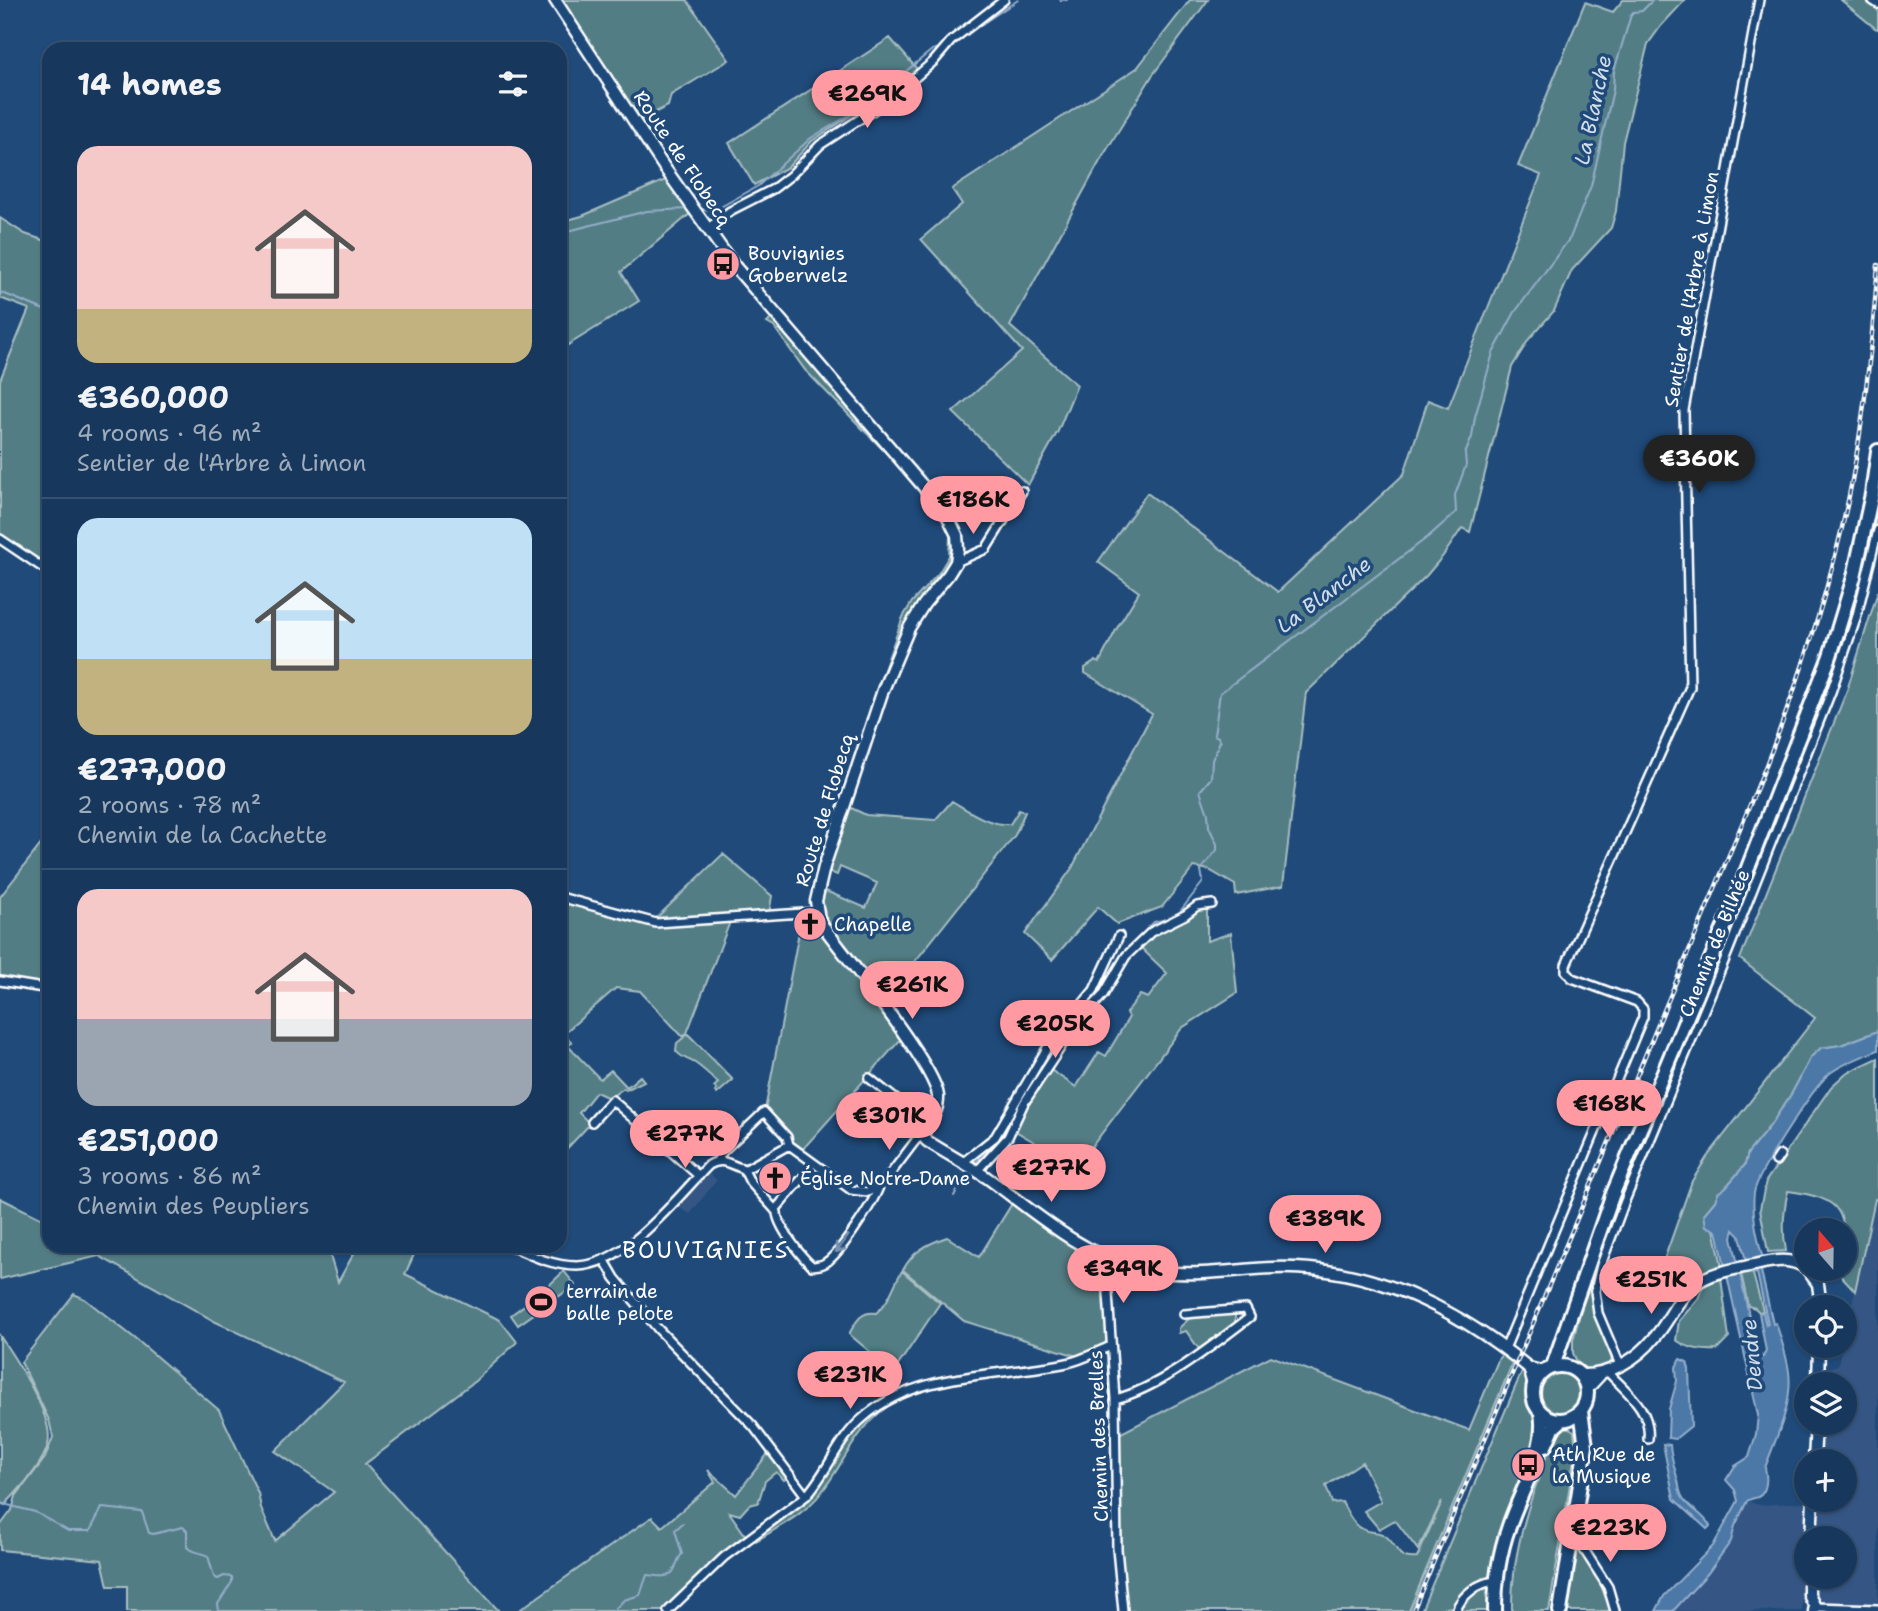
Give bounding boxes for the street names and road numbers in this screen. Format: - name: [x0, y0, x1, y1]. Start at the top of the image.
- street label: Route de Flobecq: [628, 86, 738, 232]
- street label: Sentier de l'Arbre à Limon: [1658, 169, 1725, 409]
- street label: Route de Flobecq: [789, 729, 860, 889]
- street label: Chemin de Bilhée: [1673, 866, 1756, 1021]
- street label: Chemin des Brelles: [1083, 1350, 1114, 1522]

